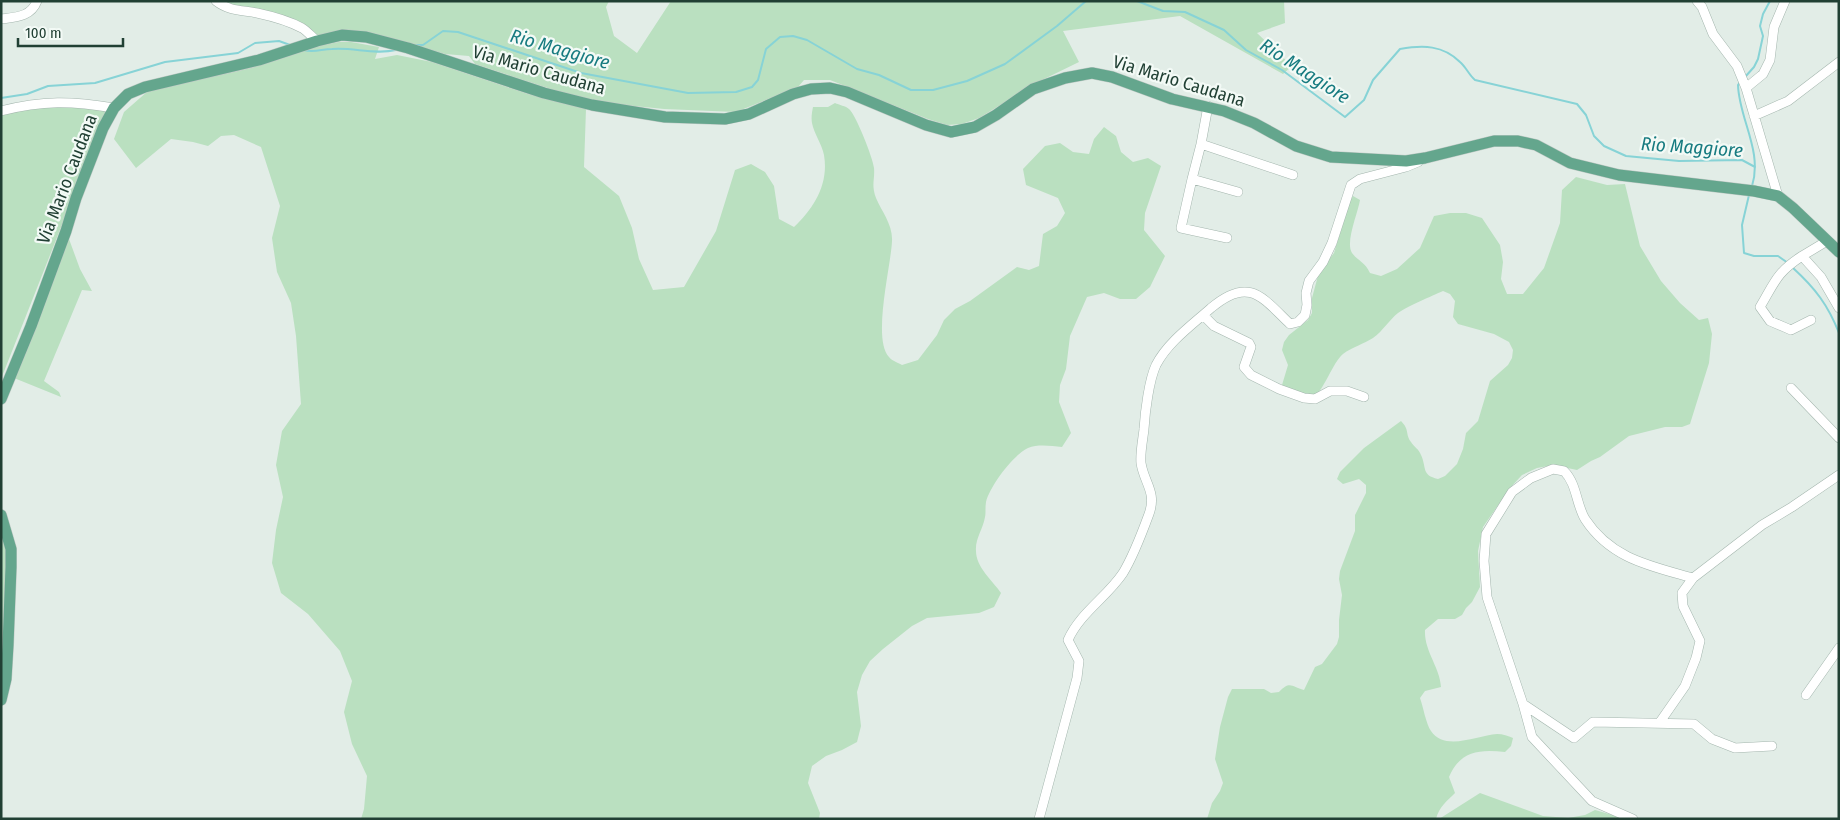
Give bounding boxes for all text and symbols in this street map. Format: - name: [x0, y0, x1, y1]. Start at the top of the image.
- scale bar: [18, 15, 122, 47]
- text: 100 m: [25, 24, 62, 42]
- water label: Rio Maggiore: [508, 24, 612, 74]
- water label: Rio Maggiore: [1256, 33, 1354, 109]
- street label: Via Mario Caudana: [470, 41, 608, 99]
- street label: Via Mario Caudana: [1110, 50, 1248, 112]
- street label: Via Mario Caudana: [32, 111, 102, 247]
- water label: Rio Maggiore: [1640, 132, 1744, 162]

